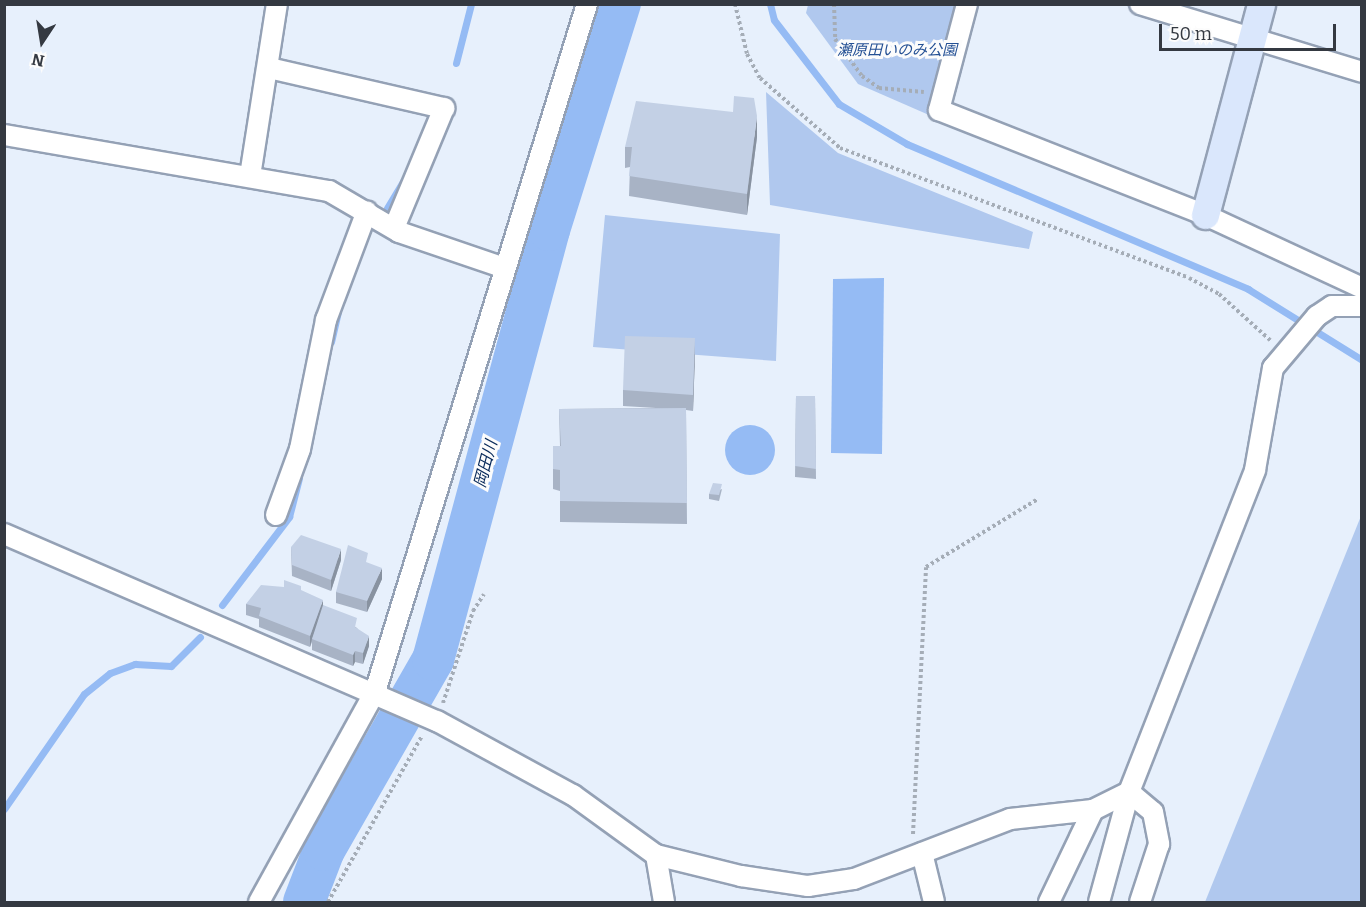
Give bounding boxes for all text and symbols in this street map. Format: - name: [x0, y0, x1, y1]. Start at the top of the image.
- north arrow: [12, 12, 72, 72]
- scale bar: [1162, 12, 1339, 50]
- text: 50 m: [1170, 23, 1212, 45]
- park label: 瀬原田いのみ公園: [837, 42, 957, 60]
- text: N: [30, 50, 46, 71]
- water label: 岡田川: [471, 438, 501, 490]

